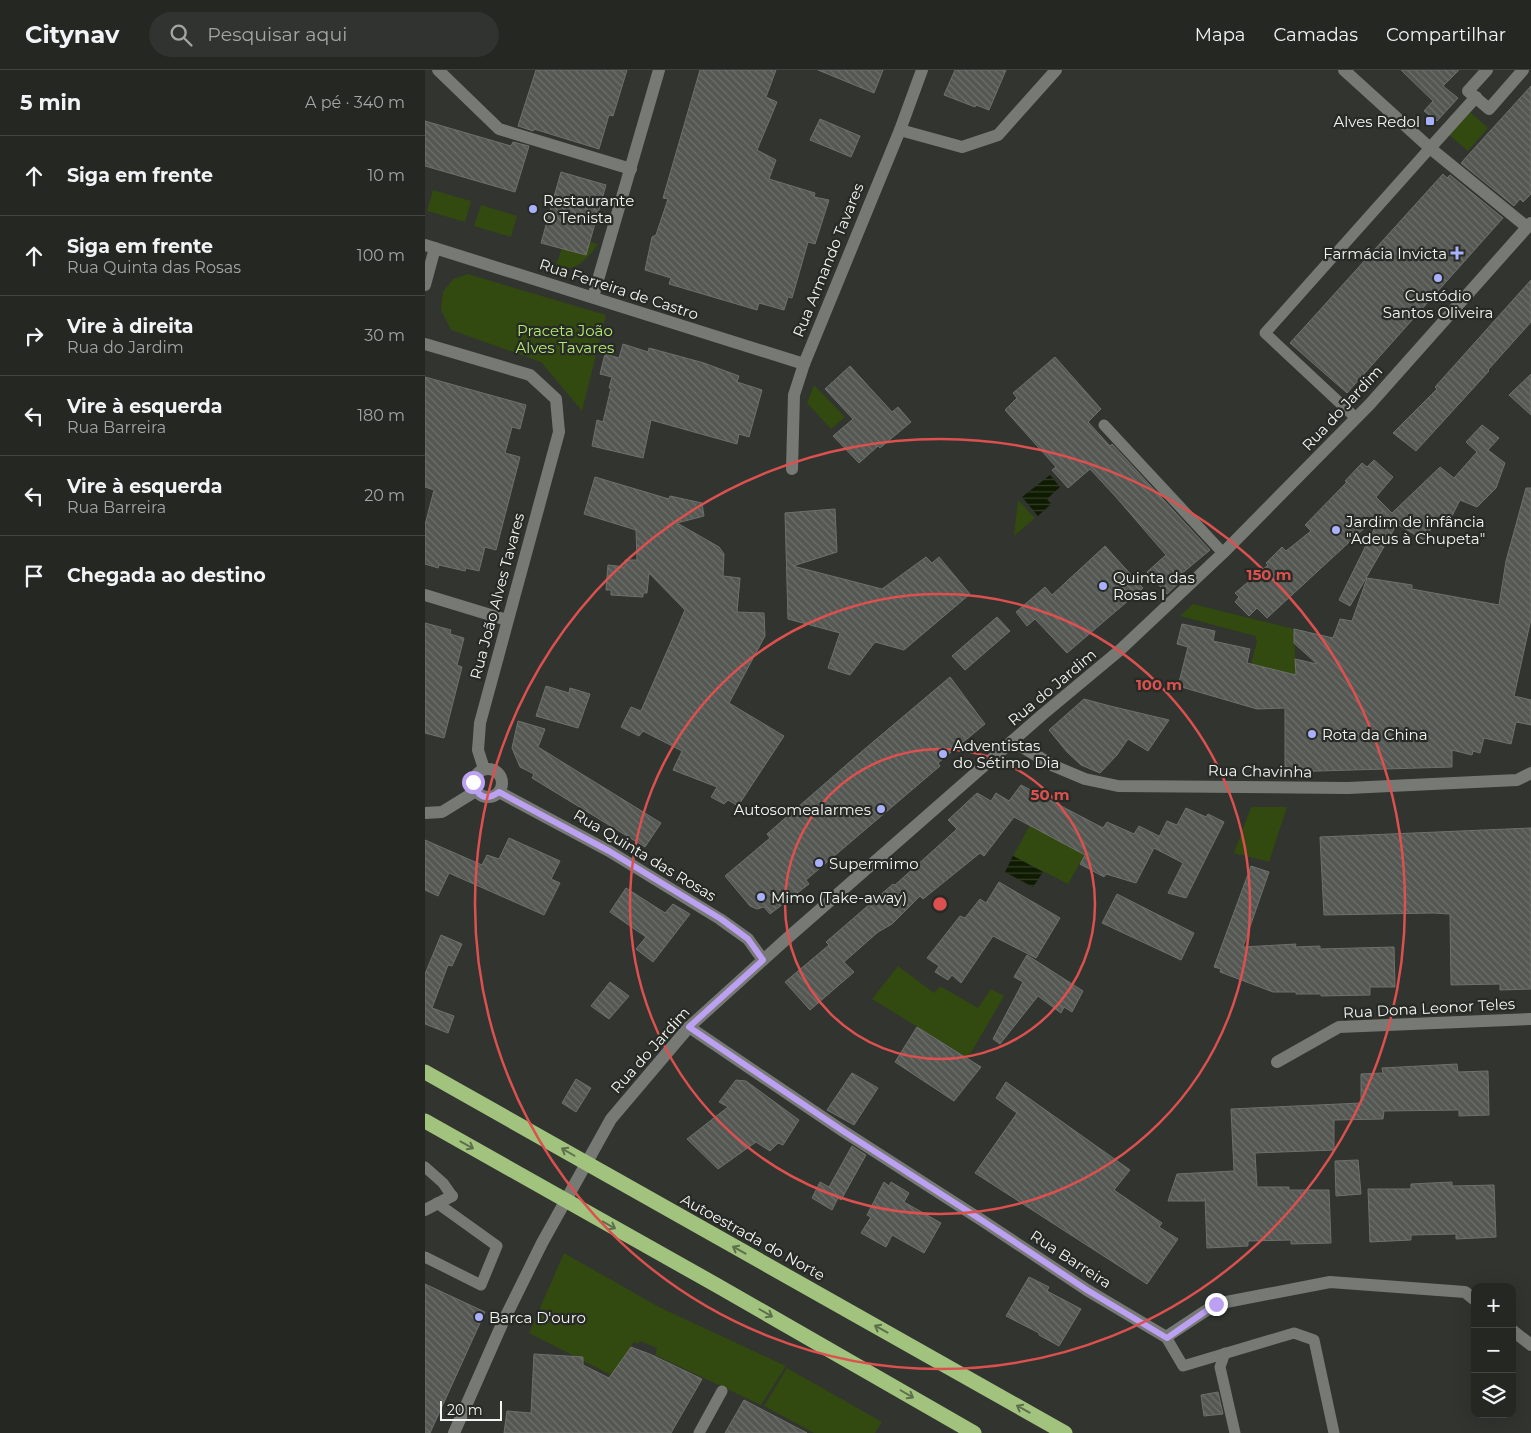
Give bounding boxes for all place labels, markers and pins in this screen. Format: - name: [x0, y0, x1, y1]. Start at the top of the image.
- place label: Alves Redol: [1333, 112, 1420, 131]
- marker: Alves Redol: [1424, 115, 1436, 127]
- place label: Restaurante O Tenista: [543, 191, 634, 227]
- marker: Restaurante O Tenista: [527, 203, 539, 215]
- place label: Farmácia Invicta: [1323, 244, 1447, 263]
- marker: Farmácia Invicta: [1451, 247, 1463, 259]
- marker: Custódio Santos Oliveira: [1432, 272, 1444, 284]
- place label: Custódio Santos Oliveira: [1383, 286, 1493, 322]
- place label: Jardim de infância "Adeus à Chupeta": [1345, 512, 1485, 548]
- marker: Jardim de infância "Adeus à Chupeta": [1330, 524, 1342, 536]
- place label: Quinta das Rosas I: [1113, 568, 1195, 604]
- marker: Quinta das Rosas I: [1097, 580, 1109, 592]
- place label: Rota da China: [1322, 725, 1428, 744]
- marker: Rota da China: [1306, 728, 1318, 740]
- place label: Adventistas do Sétimo Dia: [953, 736, 1059, 772]
- marker: Adventistas do Sétimo Dia: [937, 748, 949, 760]
- place label: Autosomealarmes: [734, 800, 871, 819]
- marker: Autosomealarmes: [875, 803, 887, 815]
- place label: Supermimo: [829, 854, 919, 873]
- marker: Supermimo: [813, 857, 825, 869]
- place label: Mimo (Take-away): [771, 888, 907, 907]
- marker: Mimo (Take-away): [755, 891, 767, 903]
- centre of rings: [931, 895, 949, 913]
- place label: Barca D'ouro: [489, 1308, 586, 1327]
- marker: Barca D'ouro: [473, 1311, 485, 1323]

